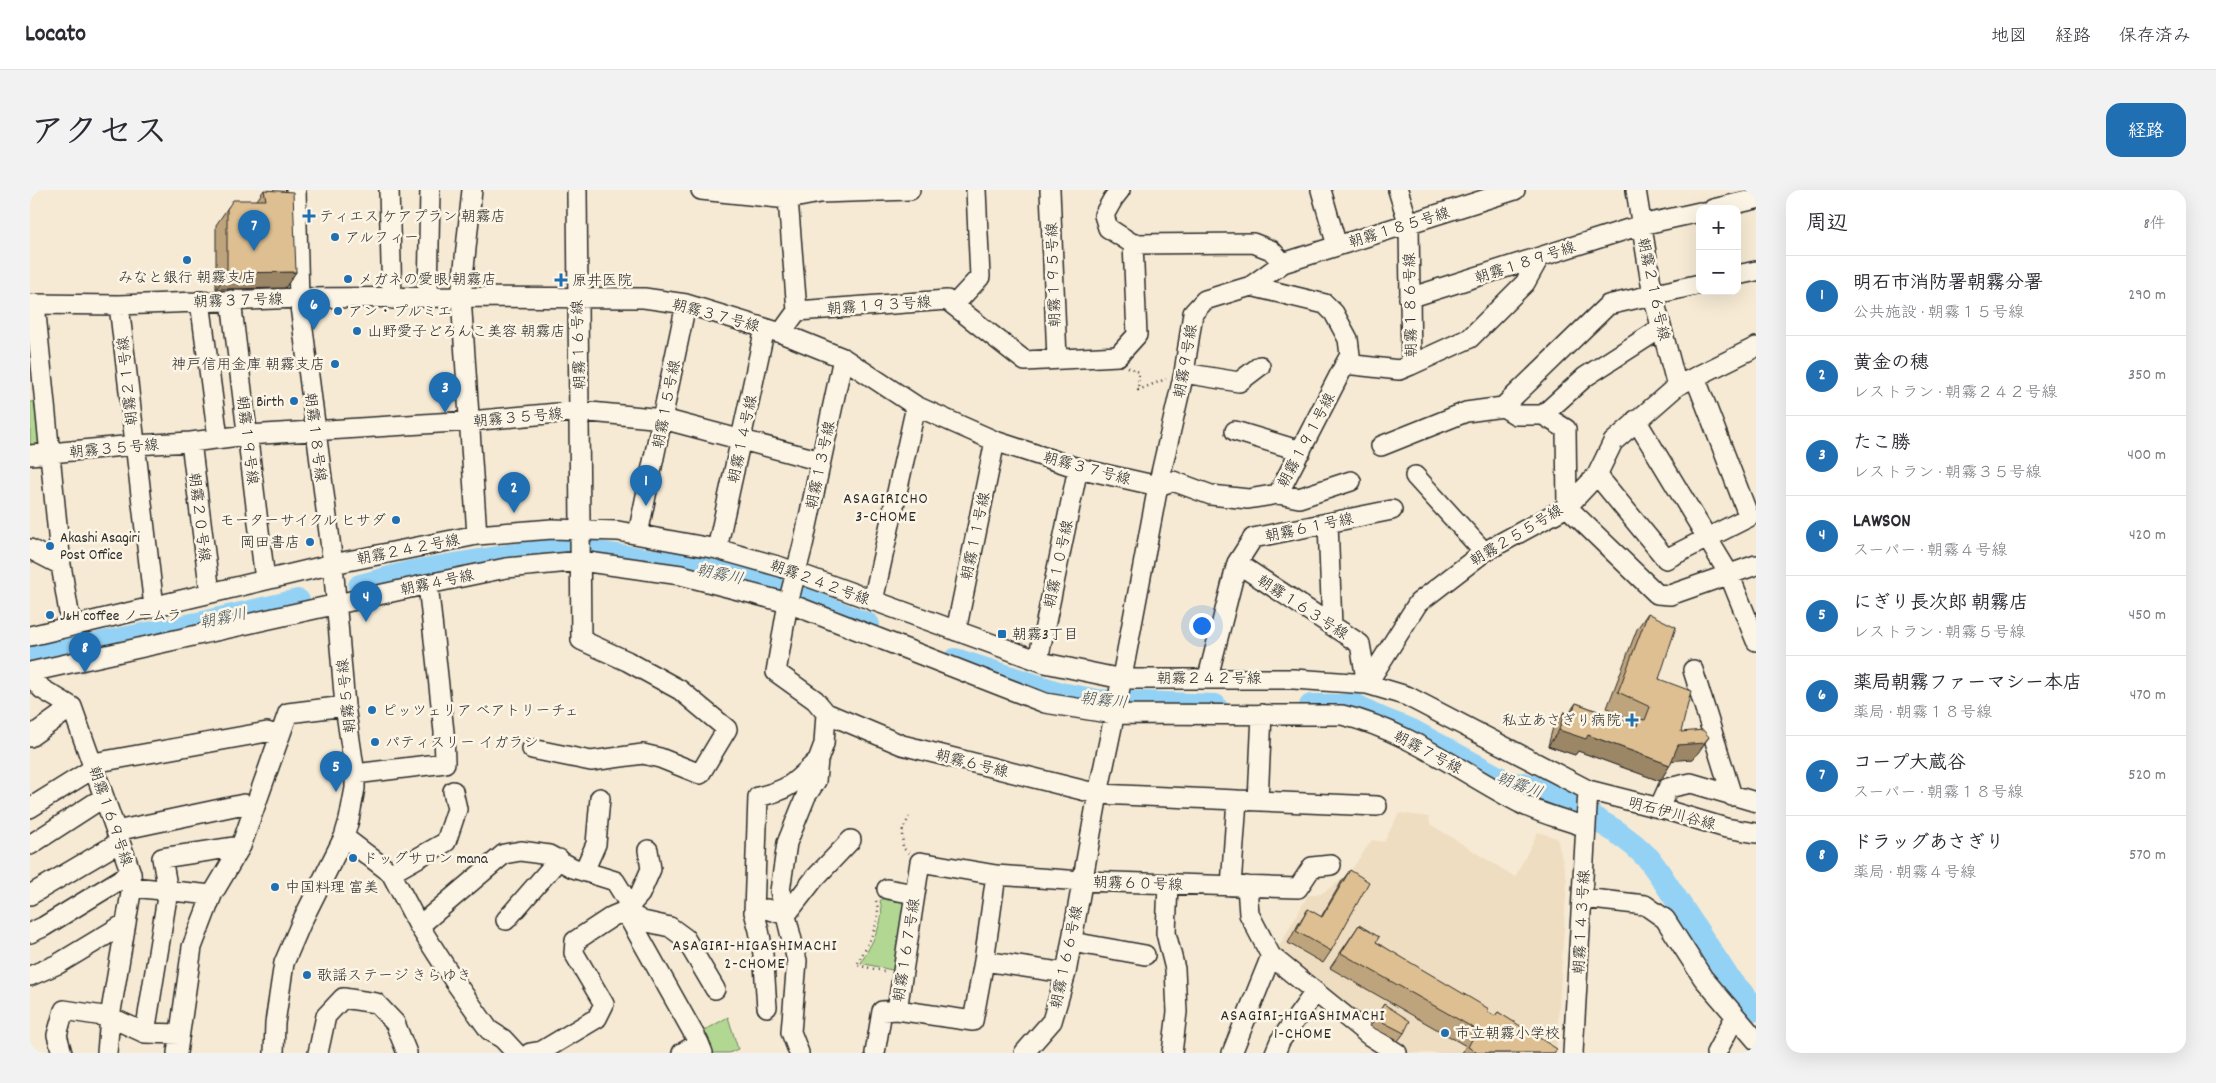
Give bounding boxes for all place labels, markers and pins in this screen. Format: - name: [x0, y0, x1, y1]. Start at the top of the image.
- place label: ティエス ケアプラン 朝霧店: [319, 207, 506, 229]
- pin: 7: [238, 210, 270, 251]
- marker: ティエス ケアプラン 朝霧店: [303, 210, 315, 222]
- place label: アルフィー: [345, 228, 419, 250]
- marker: アルフィー: [329, 231, 341, 243]
- marker: みなと銀行 朝霧支店: [181, 254, 193, 266]
- place label: みなと銀行 朝霧支店: [118, 268, 256, 290]
- place label: メガネの愛眼 朝霧店: [358, 270, 496, 292]
- place label: 原井医院: [572, 271, 632, 293]
- marker: メガネの愛眼 朝霧店: [342, 273, 354, 285]
- marker: 原井医院: [554, 273, 568, 287]
- pin: 6: [298, 289, 330, 330]
- place label: アン・プルミエ: [348, 302, 452, 324]
- marker: アン・プルミエ: [332, 305, 344, 317]
- place label: 山野愛子どろんこ美容 朝霧店: [367, 322, 565, 344]
- marker: 山野愛子どろんこ美容 朝霧店: [351, 325, 363, 337]
- place label: 神戸信用金庫 朝霧支店: [172, 355, 325, 377]
- marker: 神戸信用金庫 朝霧支店: [329, 358, 341, 370]
- pin: 3: [429, 372, 461, 413]
- place label: Birth: [256, 392, 284, 414]
- marker: Birth: [288, 395, 300, 407]
- pin: 1: [630, 465, 662, 506]
- pin: 2: [498, 472, 530, 513]
- place label: モーターサイクル ヒサダ: [220, 511, 386, 533]
- marker: モーターサイクル ヒサダ: [390, 514, 402, 526]
- place label: Akashi Asagiri Post Office: [60, 528, 140, 567]
- place label: 岡田書店: [240, 533, 300, 555]
- marker: 岡田書店: [304, 536, 316, 548]
- marker: Akashi Asagiri Post Office: [44, 540, 56, 552]
- pin: 4: [350, 581, 382, 622]
- place label: J&H coffee ノームラ: [60, 606, 182, 628]
- marker: J&H coffee ノームラ: [44, 609, 56, 621]
- place label: 朝霧3丁目: [1012, 625, 1079, 647]
- marker: 朝霧3丁目: [996, 628, 1008, 640]
- pin: 8: [69, 632, 101, 673]
- place label: ピッツェリア ベアトリーチェ: [382, 701, 579, 723]
- marker: ピッツェリア ベアトリーチェ: [366, 704, 378, 716]
- place label: 私立あさぎり病院: [1502, 711, 1621, 733]
- marker: 私立あさぎり病院: [1625, 713, 1639, 727]
- place label: パティスリー イガラシ: [385, 733, 538, 755]
- marker: パティスリー イガラシ: [369, 736, 381, 748]
- pin: 5: [320, 751, 352, 792]
- place label: ドッグサロン mana: [363, 849, 489, 871]
- marker: ドッグサロン mana: [347, 852, 359, 864]
- place label: 中国料理 富美: [285, 878, 378, 900]
- marker: 中国料理 富美: [269, 881, 281, 893]
- place label: 歌謡ステージ きらゆき: [317, 966, 472, 988]
- marker: 歌謡ステージ きらゆき: [301, 969, 313, 981]
- place label: 市立朝霧小学校: [1455, 1024, 1560, 1046]
- marker: 市立朝霧小学校: [1439, 1027, 1451, 1039]

